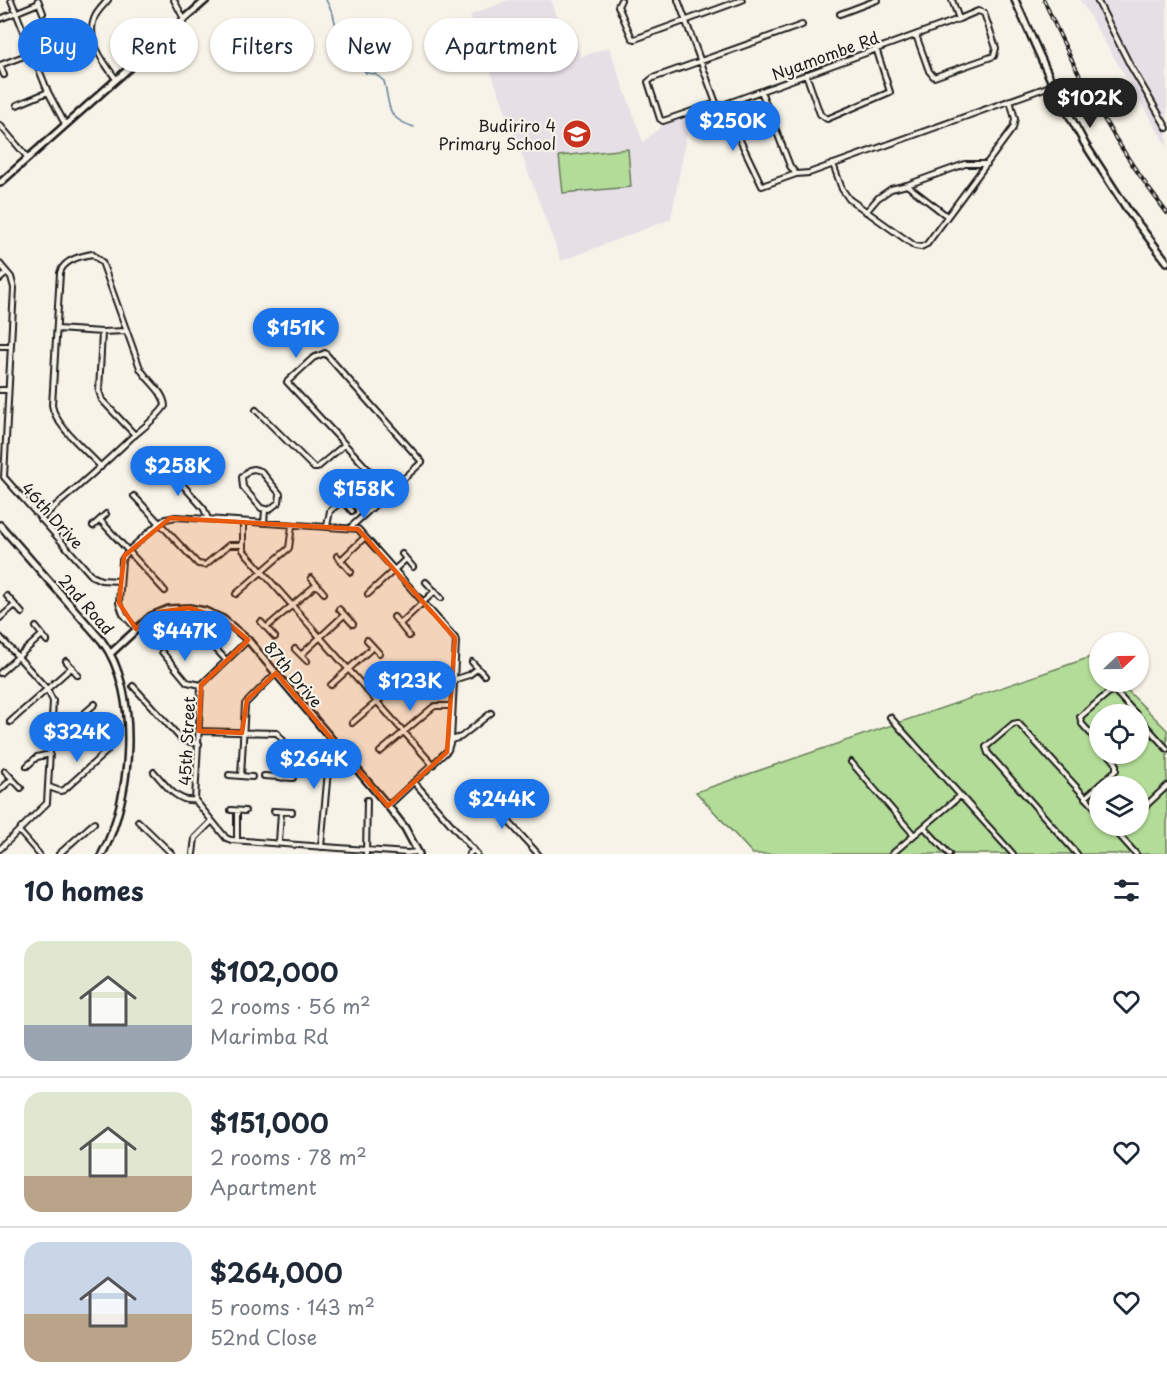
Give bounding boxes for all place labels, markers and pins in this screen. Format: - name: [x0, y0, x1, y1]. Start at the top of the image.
- pin: $102K: [1048, 78, 1132, 129]
- pin: $250K: [691, 101, 775, 152]
- place label: Budiriro 4 Primary School: [438, 113, 556, 155]
- school or university icon: Budiriro 4 Primary School: [561, 118, 593, 150]
- pin: $151K: [254, 308, 338, 359]
- pin: $258K: [136, 446, 220, 497]
- pin: $158K: [322, 469, 406, 520]
- pin: $447K: [143, 611, 227, 662]
- pin: $123K: [368, 661, 452, 712]
- pin: $324K: [35, 712, 119, 763]
- pin: $264K: [272, 739, 356, 790]
- pin: $244K: [460, 779, 544, 830]

